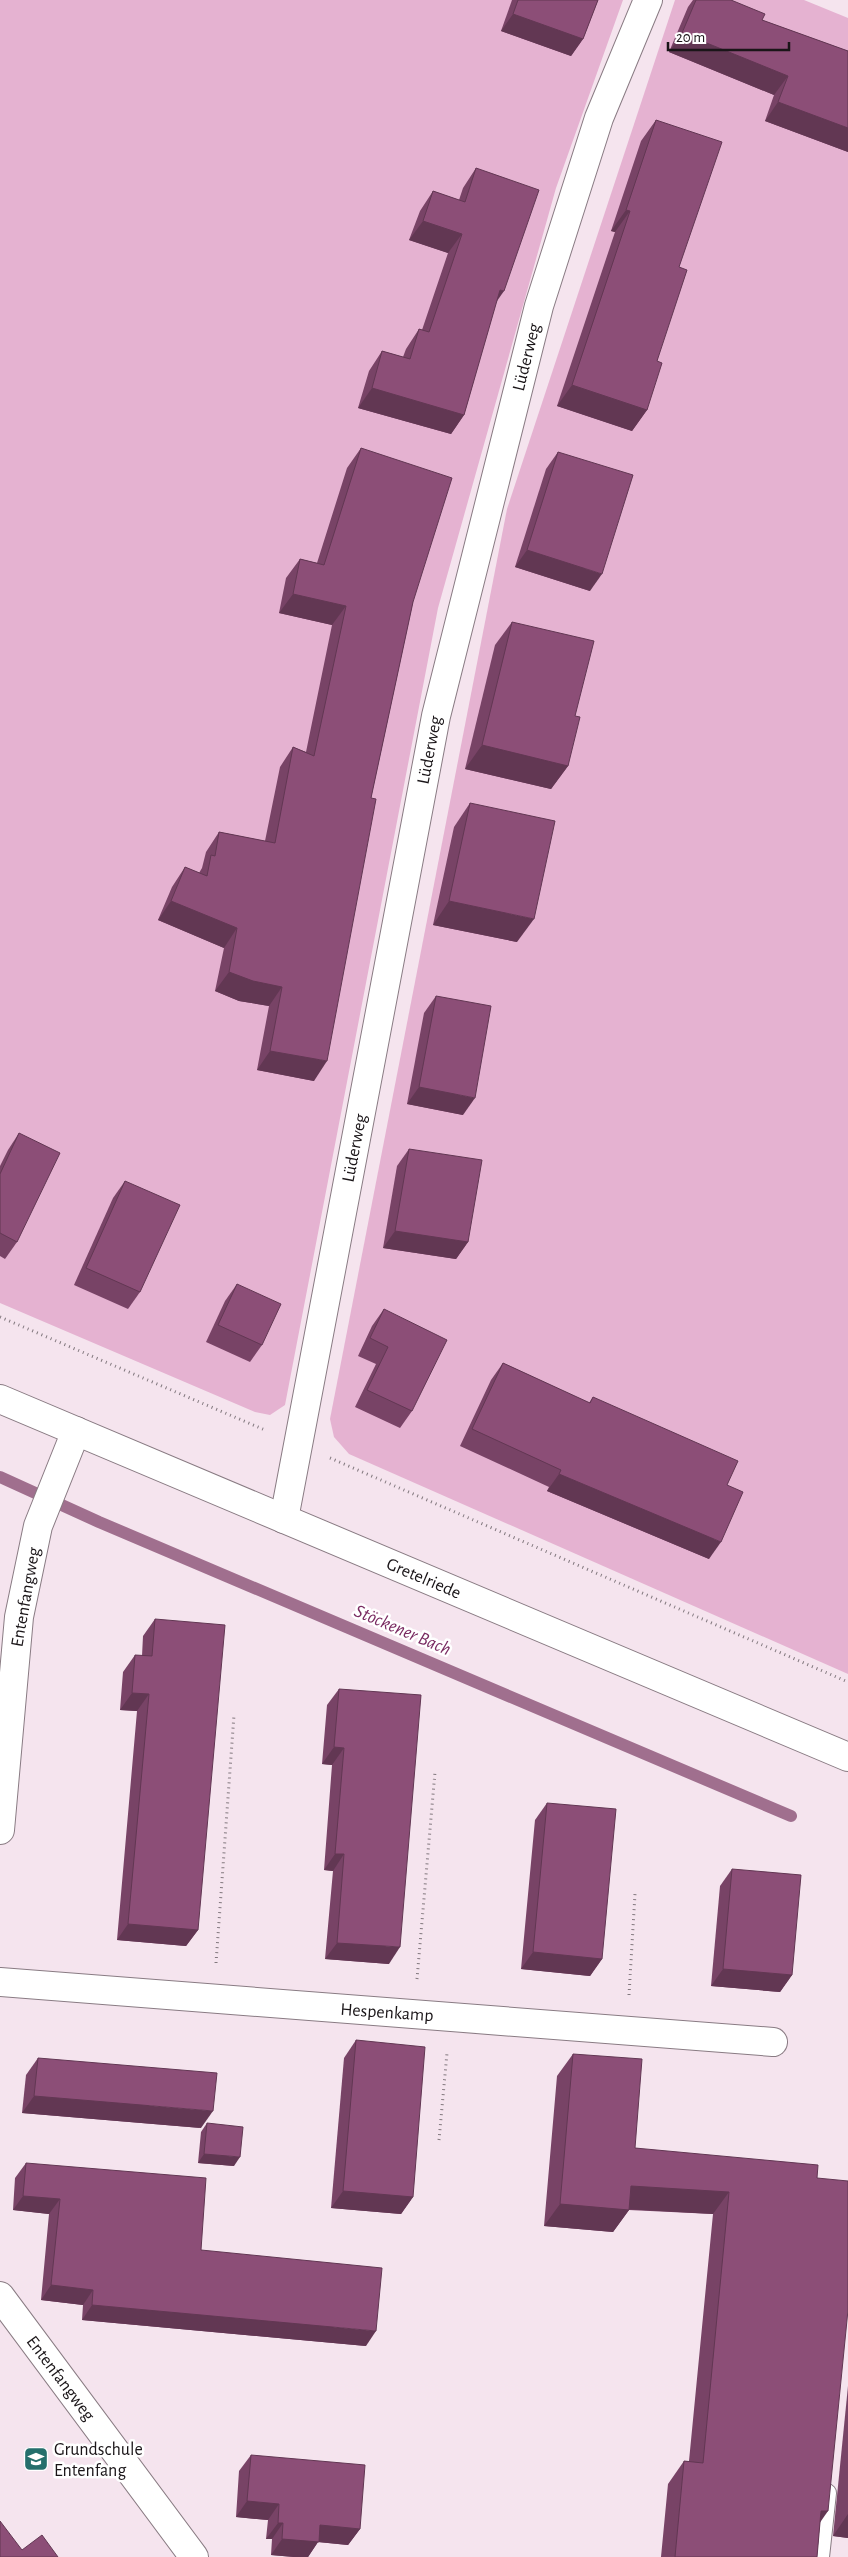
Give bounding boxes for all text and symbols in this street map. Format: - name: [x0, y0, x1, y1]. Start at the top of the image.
- scale bar: [668, 20, 789, 52]
- text: 20 m: [676, 30, 705, 45]
- street label: Lüderweg: [510, 321, 544, 393]
- street label: Lüderweg: [415, 714, 445, 786]
- street label: Lüderweg: [340, 1112, 370, 1184]
- street label: Entenfangweg: [8, 1546, 44, 1648]
- street label: Gretelriede: [384, 1555, 463, 1603]
- water label: Stöckener Bach: [351, 1602, 453, 1659]
- street label: Hespenkamp: [340, 2001, 434, 2025]
- street label: Entenfangweg: [23, 2333, 98, 2424]
- place label: Grundschule Entenfang: [54, 2441, 143, 2480]
- school or university icon: Grundschule Entenfang: [23, 2446, 49, 2472]

